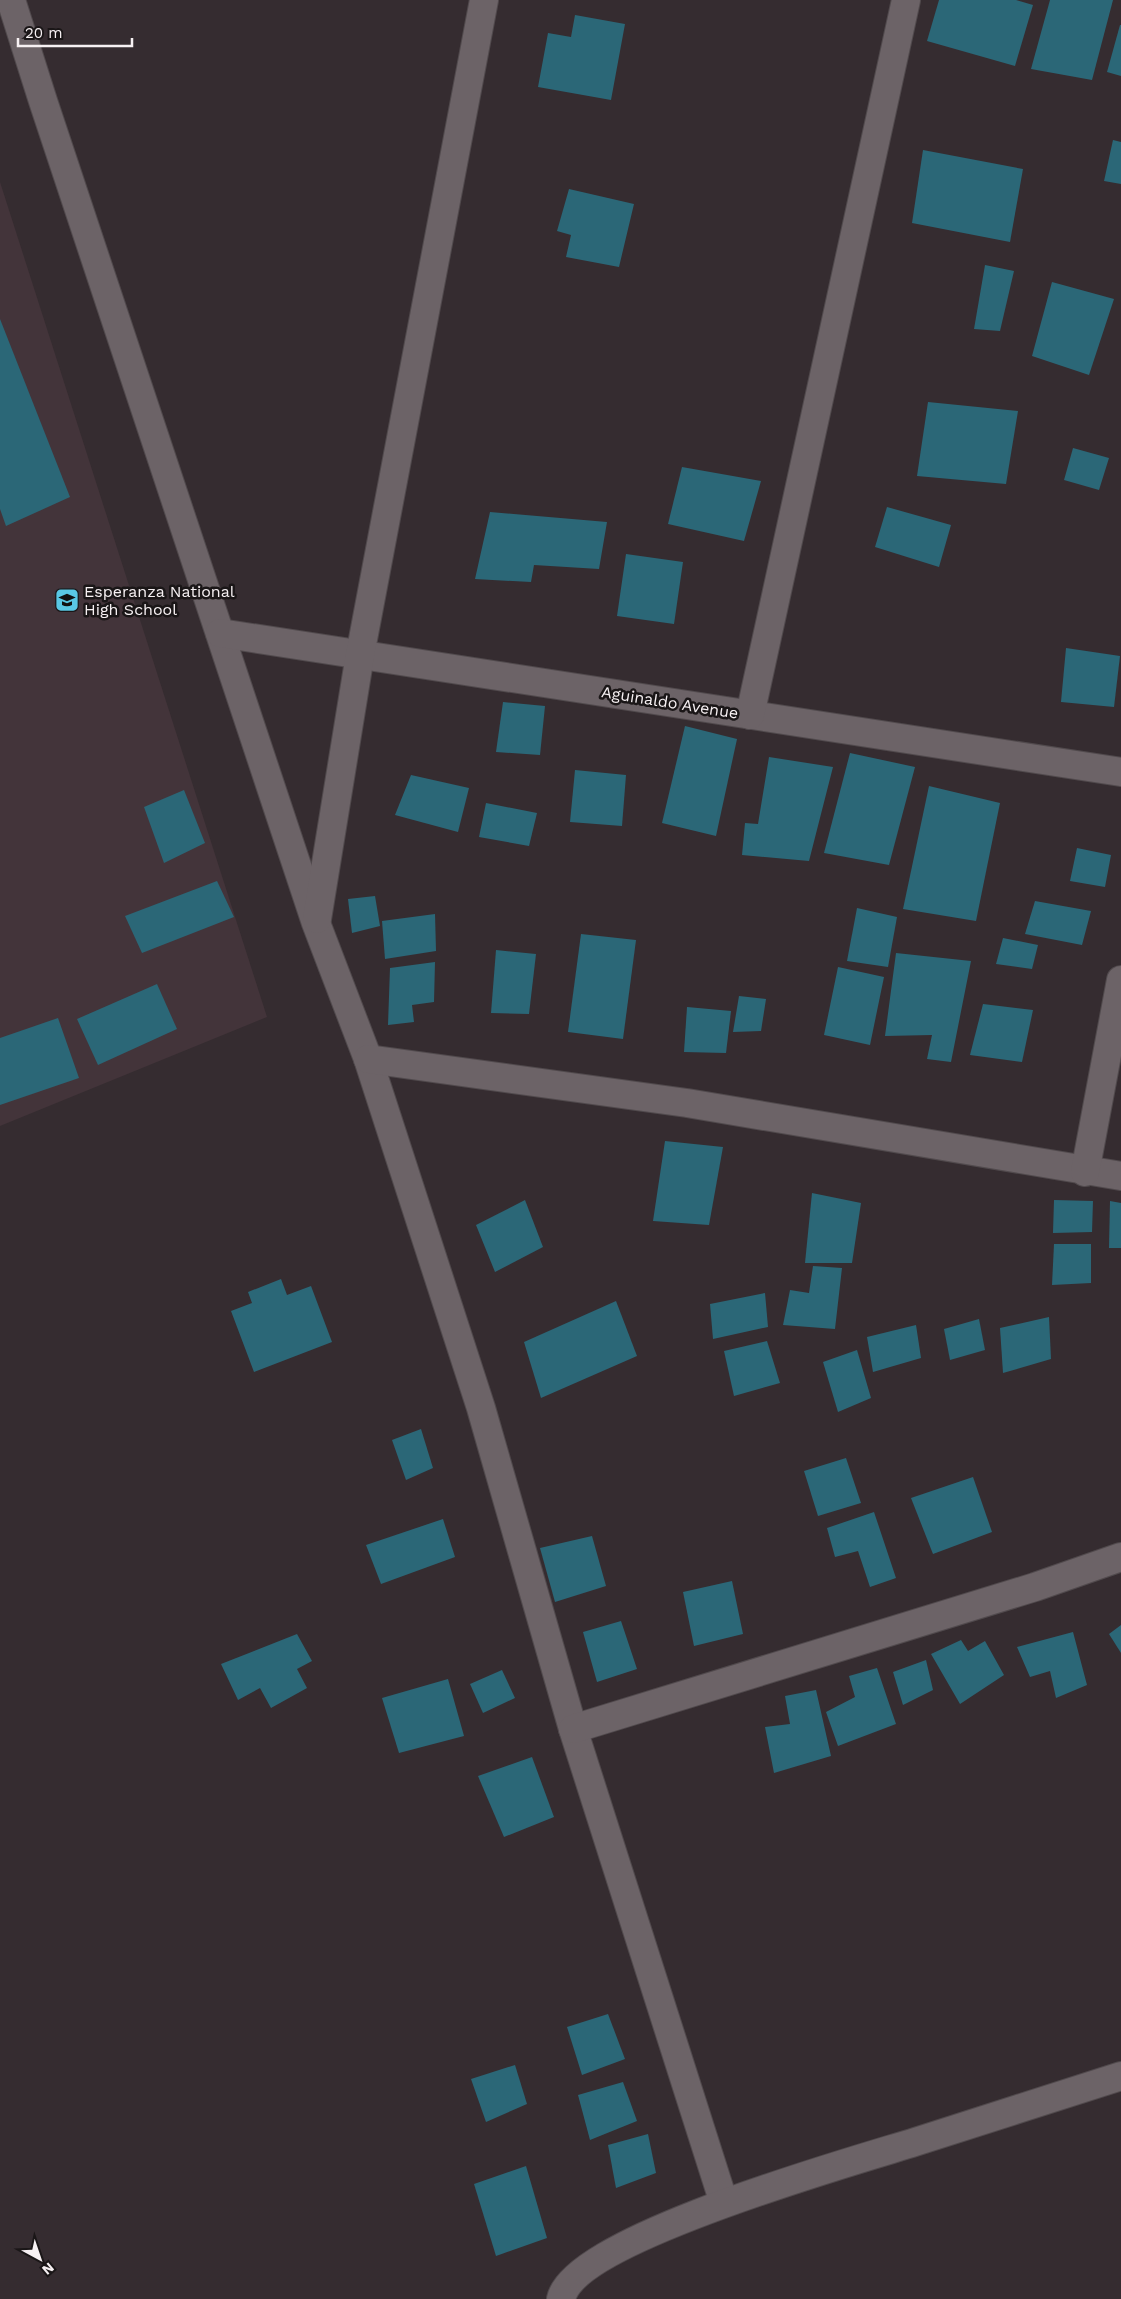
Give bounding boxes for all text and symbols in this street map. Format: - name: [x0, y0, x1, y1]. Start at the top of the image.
- scale bar: [18, 15, 131, 47]
- text: 20 m: [25, 24, 63, 42]
- place label: Esperanza National High School: [84, 582, 235, 619]
- school or university icon: Esperanza National High School: [54, 587, 80, 613]
- street label: Aguinaldo Avenue: [600, 682, 740, 723]
- north arrow: [15, 2234, 65, 2284]
- text: N: [39, 2259, 57, 2278]

